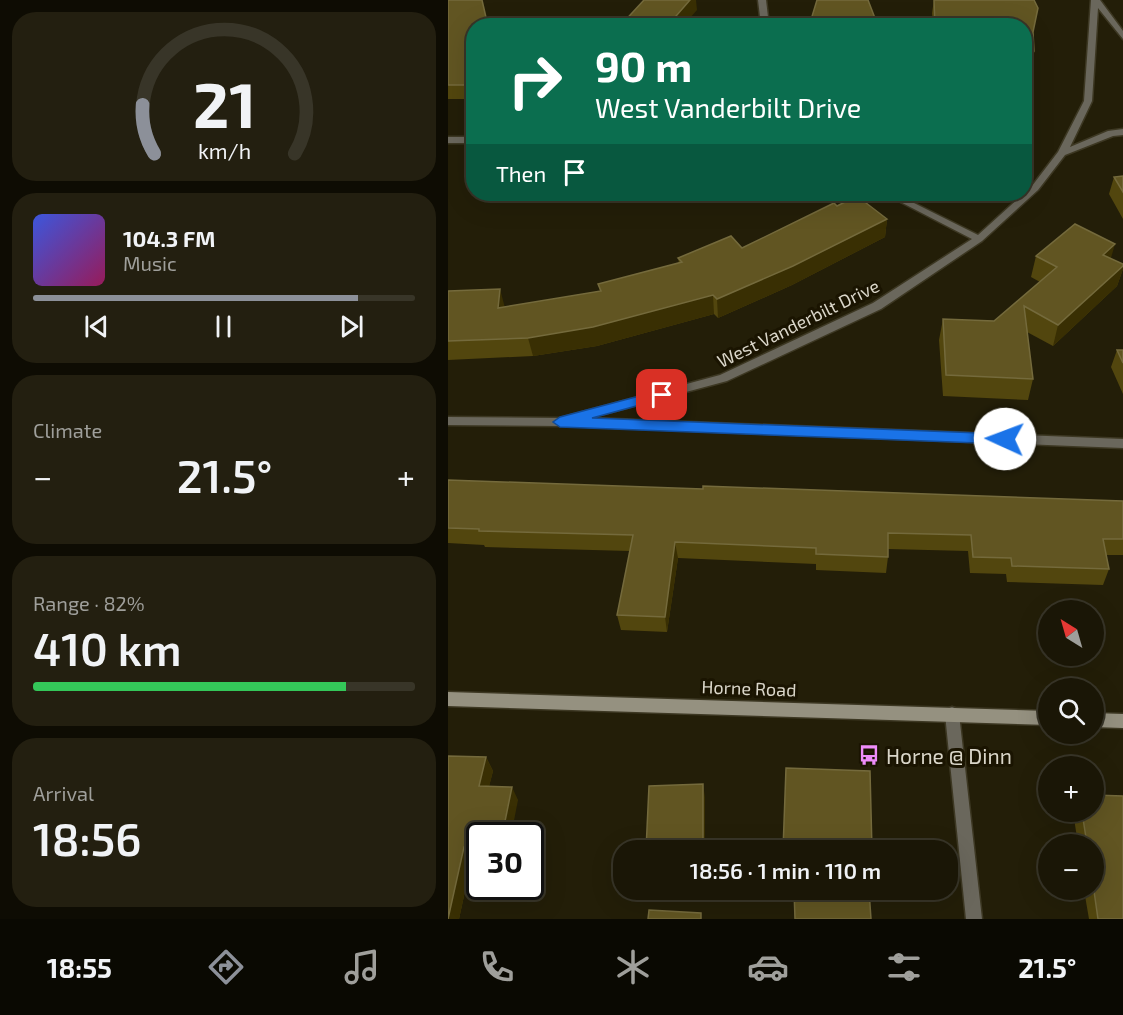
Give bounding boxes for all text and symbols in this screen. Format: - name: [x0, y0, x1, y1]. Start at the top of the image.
- text: 90 m: [595, 40, 692, 90]
- icon: right: [496, 42, 574, 120]
- text: 21: [192, 66, 256, 141]
- text: West Vanderbilt Drive: [595, 91, 861, 123]
- text: km/h: [197, 138, 251, 163]
- icon: arrive: [558, 156, 591, 189]
- text: Then: [496, 160, 546, 186]
- text: 104.3 FM: [123, 225, 215, 251]
- text: Music: [123, 251, 177, 275]
- street label: West Vanderbilt Drive: [713, 274, 883, 372]
- icon: previous: [80, 310, 113, 343]
- icon: pause: [207, 310, 240, 343]
- icon: next: [335, 310, 368, 343]
- pin: [636, 369, 687, 420]
- icon: arrive: [645, 378, 678, 411]
- position arrow: [973, 407, 1037, 471]
- text: Climate: [33, 418, 102, 442]
- text: 21.5°: [177, 448, 272, 502]
- text: −: [33, 456, 52, 496]
- text: +: [397, 456, 415, 496]
- text: Range · 82%: [33, 591, 145, 615]
- north arrow: [1038, 600, 1104, 666]
- map controls: [1038, 600, 1104, 900]
- text: 410 km: [33, 621, 182, 675]
- street label: Horne Road: [701, 675, 797, 701]
- button: search: [1038, 678, 1104, 744]
- bus stop icon: Horne @ Dinn: [857, 743, 881, 767]
- place label: Horne @ Dinn: [886, 743, 1012, 768]
- button: +: [1038, 756, 1104, 822]
- text: Arrival: [33, 781, 94, 805]
- text: 18:56: [33, 811, 141, 865]
- speed limit sign: 30: [466, 822, 544, 900]
- button: −: [1038, 834, 1104, 900]
- text: 18:56 · 1 min · 110 m: [690, 857, 881, 883]
- icon: directions: [205, 946, 247, 988]
- icon: music: [341, 946, 383, 988]
- icon: phone: [476, 946, 518, 988]
- icon: climate: [612, 946, 654, 988]
- icon: car: [747, 946, 789, 988]
- icon: filters: [883, 946, 925, 988]
- text: 18:55: [47, 951, 112, 983]
- text: 21.5°: [1018, 951, 1076, 983]

